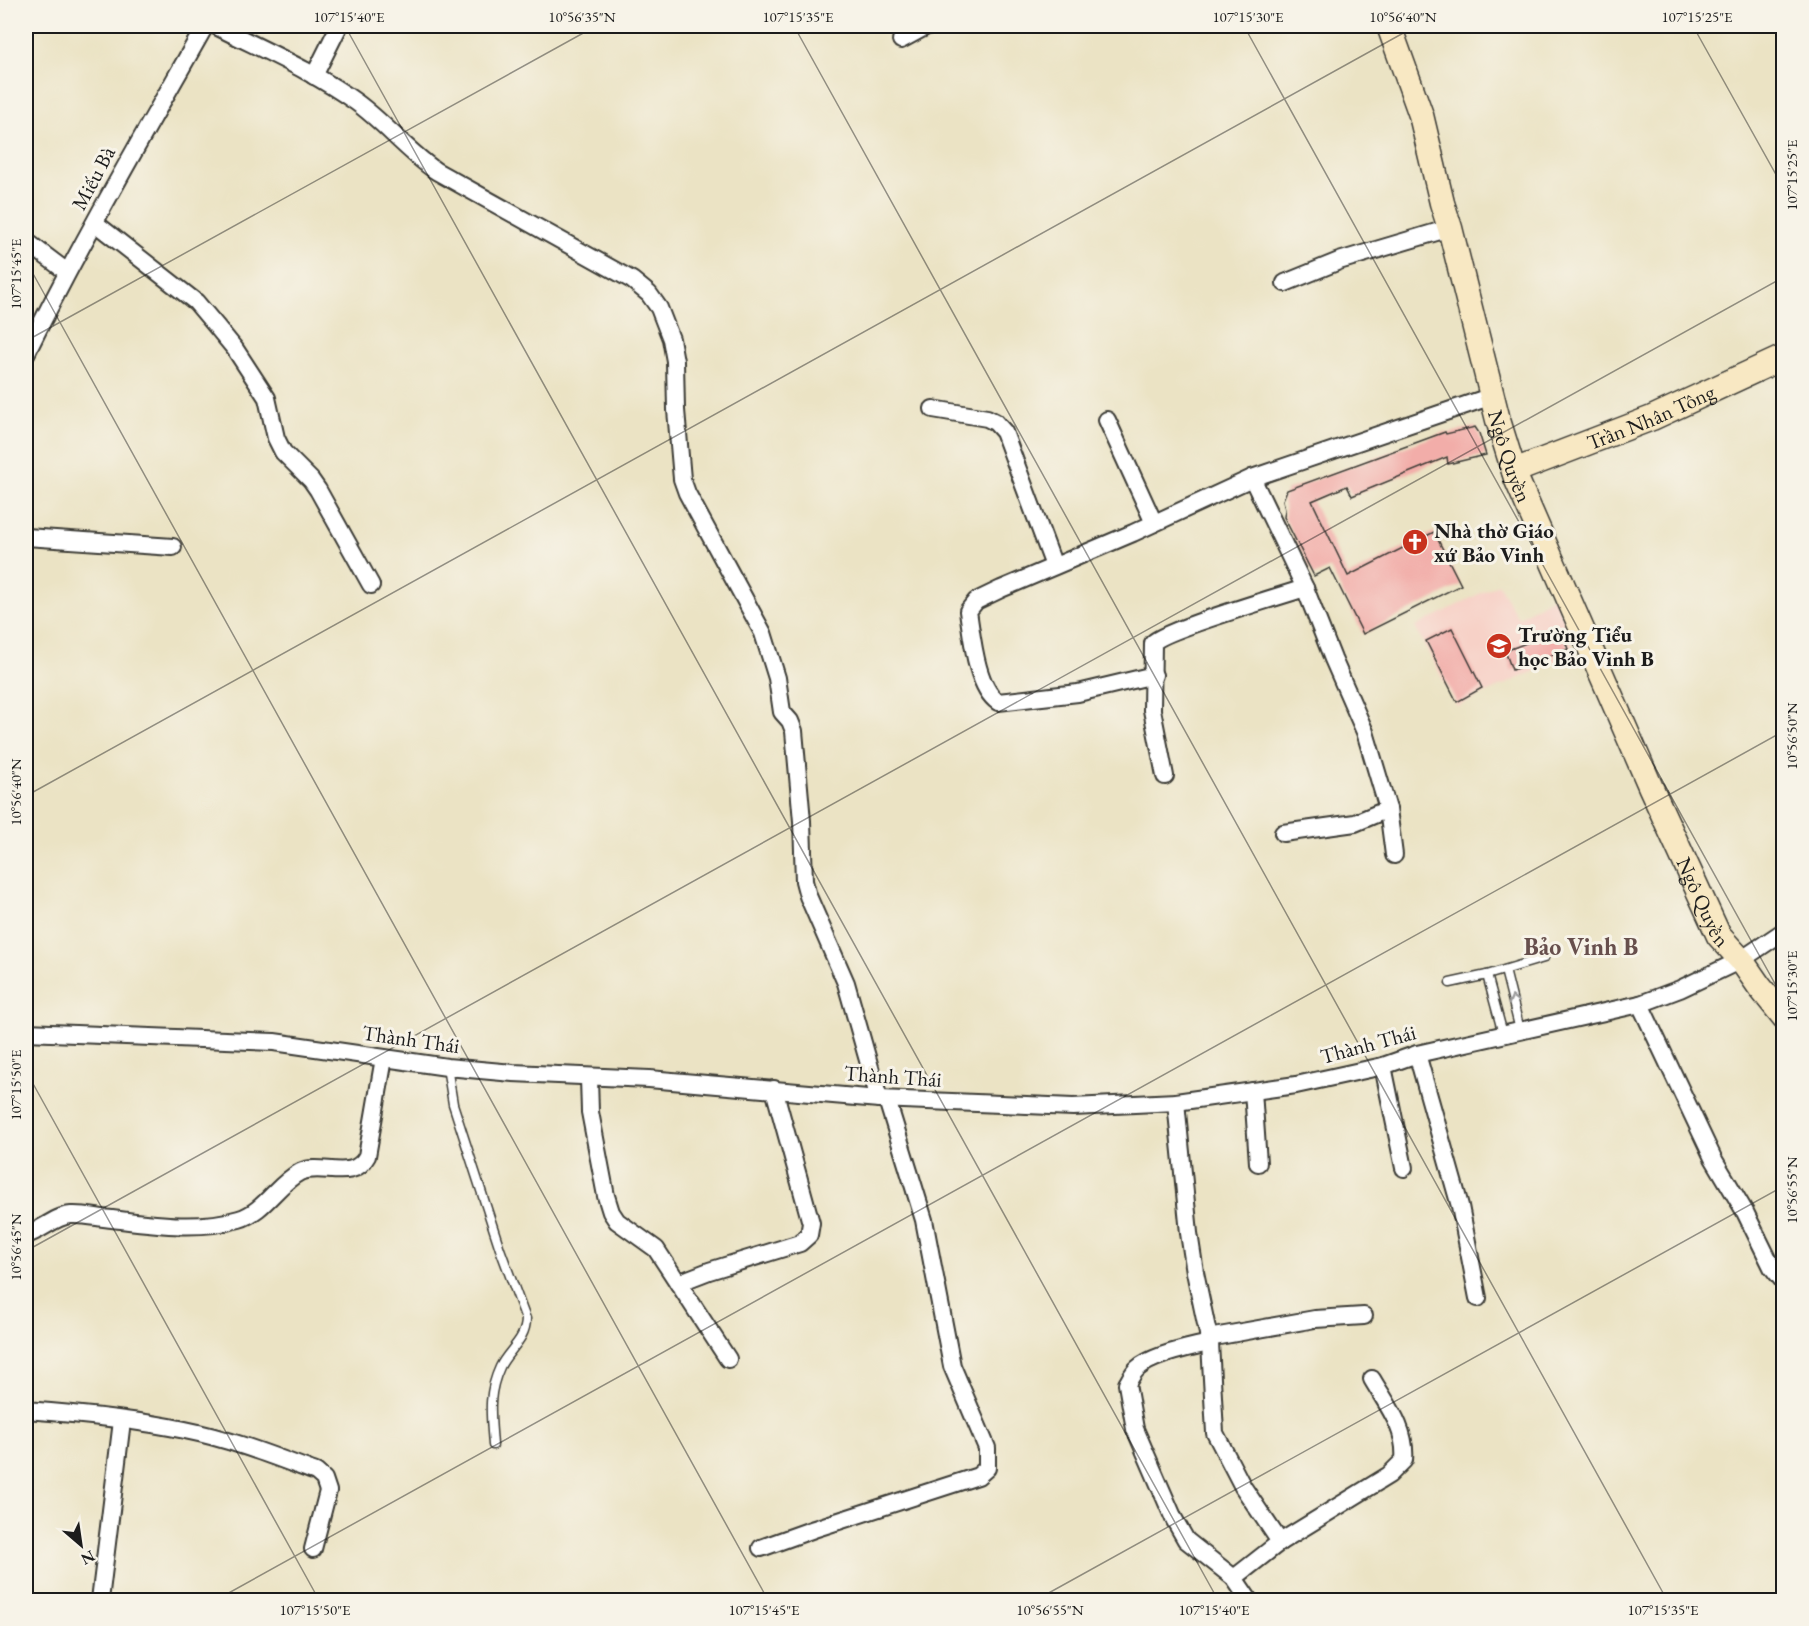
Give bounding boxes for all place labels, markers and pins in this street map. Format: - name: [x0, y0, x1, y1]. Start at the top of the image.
- place label: Nhà thờ Giáo xứ Bảo Vinh: [1434, 517, 1554, 568]
- church icon: Nhà thờ Giáo xứ Bảo Vinh: [1400, 527, 1430, 557]
- place label: Trường Tiểu học Bảo Vinh B: [1518, 621, 1654, 672]
- school or university icon: Trường Tiểu học Bảo Vinh B: [1484, 631, 1514, 661]

